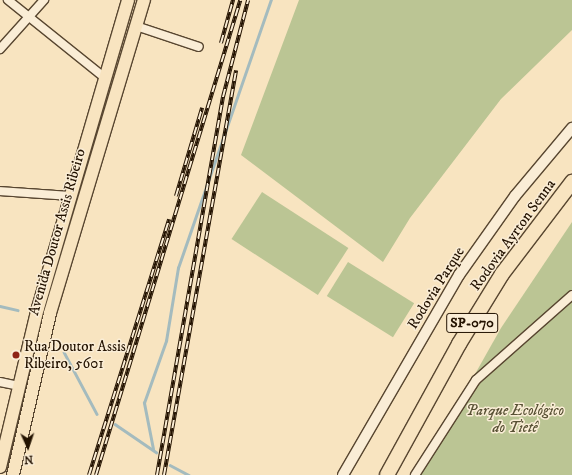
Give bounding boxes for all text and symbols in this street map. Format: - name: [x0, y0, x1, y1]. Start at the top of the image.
- street label: Avenida Doutor Assis Ribeiro: [25, 146, 89, 318]
- street label: Rodovia Ayrton Senna: [467, 176, 559, 294]
- street label: Rodovia Parque: [404, 244, 468, 332]
- road number: SP-070: [446, 311, 498, 335]
- place label: Rua Doutor Assis Ribeiro, 5601: [24, 337, 126, 372]
- marker: Rua Doutor Assis Ribeiro, 5601: [11, 350, 21, 360]
- park label: Parque Ecológico do Tietê: [466, 401, 564, 436]
- north arrow: [8, 427, 48, 467]
- text: N: [24, 452, 34, 466]

